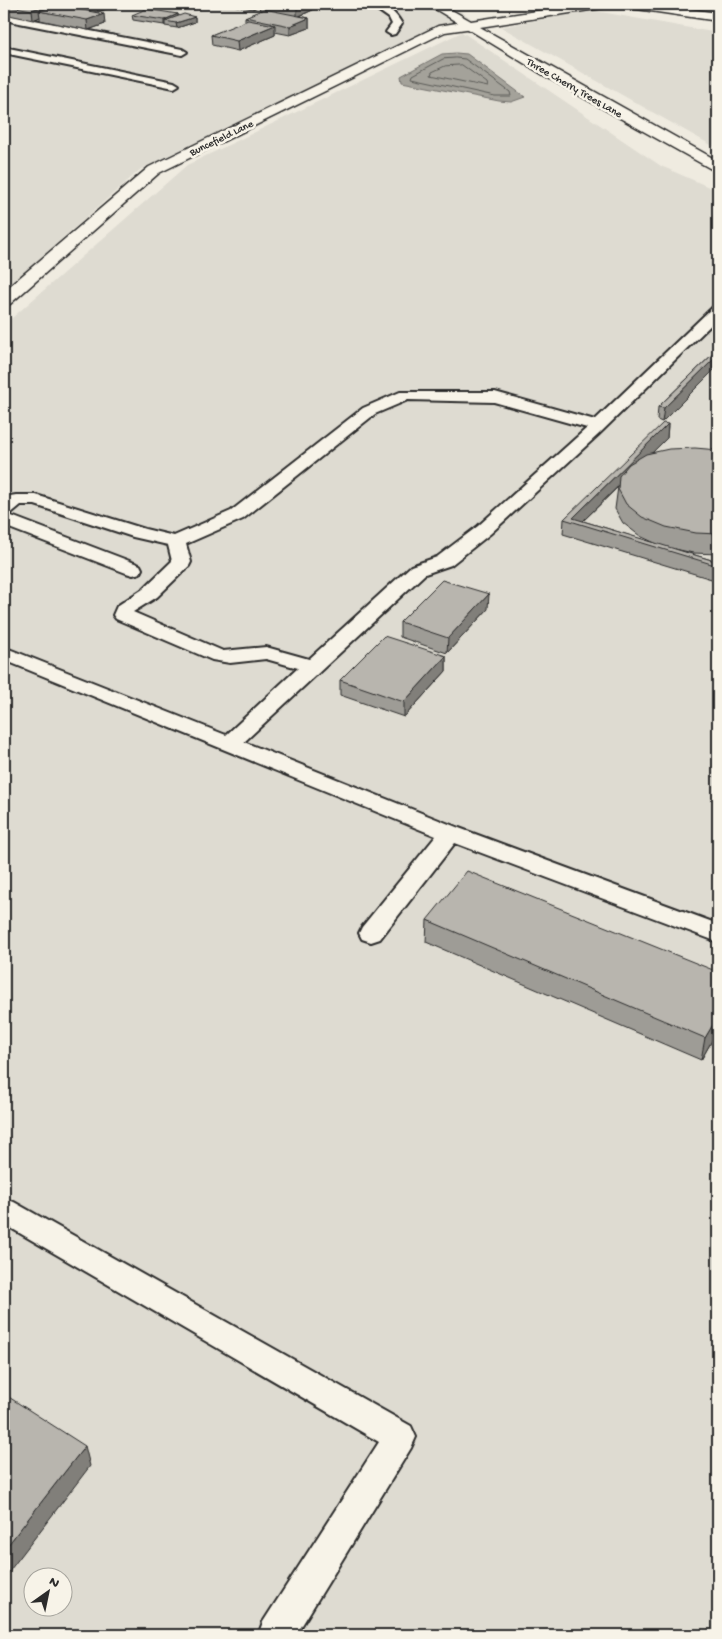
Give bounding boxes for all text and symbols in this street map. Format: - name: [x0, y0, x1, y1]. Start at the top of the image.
- street label: Three Cherry Trees Lane: [523, 56, 624, 121]
- street label: Buncefield Lane: [187, 117, 256, 160]
- north arrow: [22, 1566, 72, 1616]
- text: N: [45, 1574, 62, 1593]

